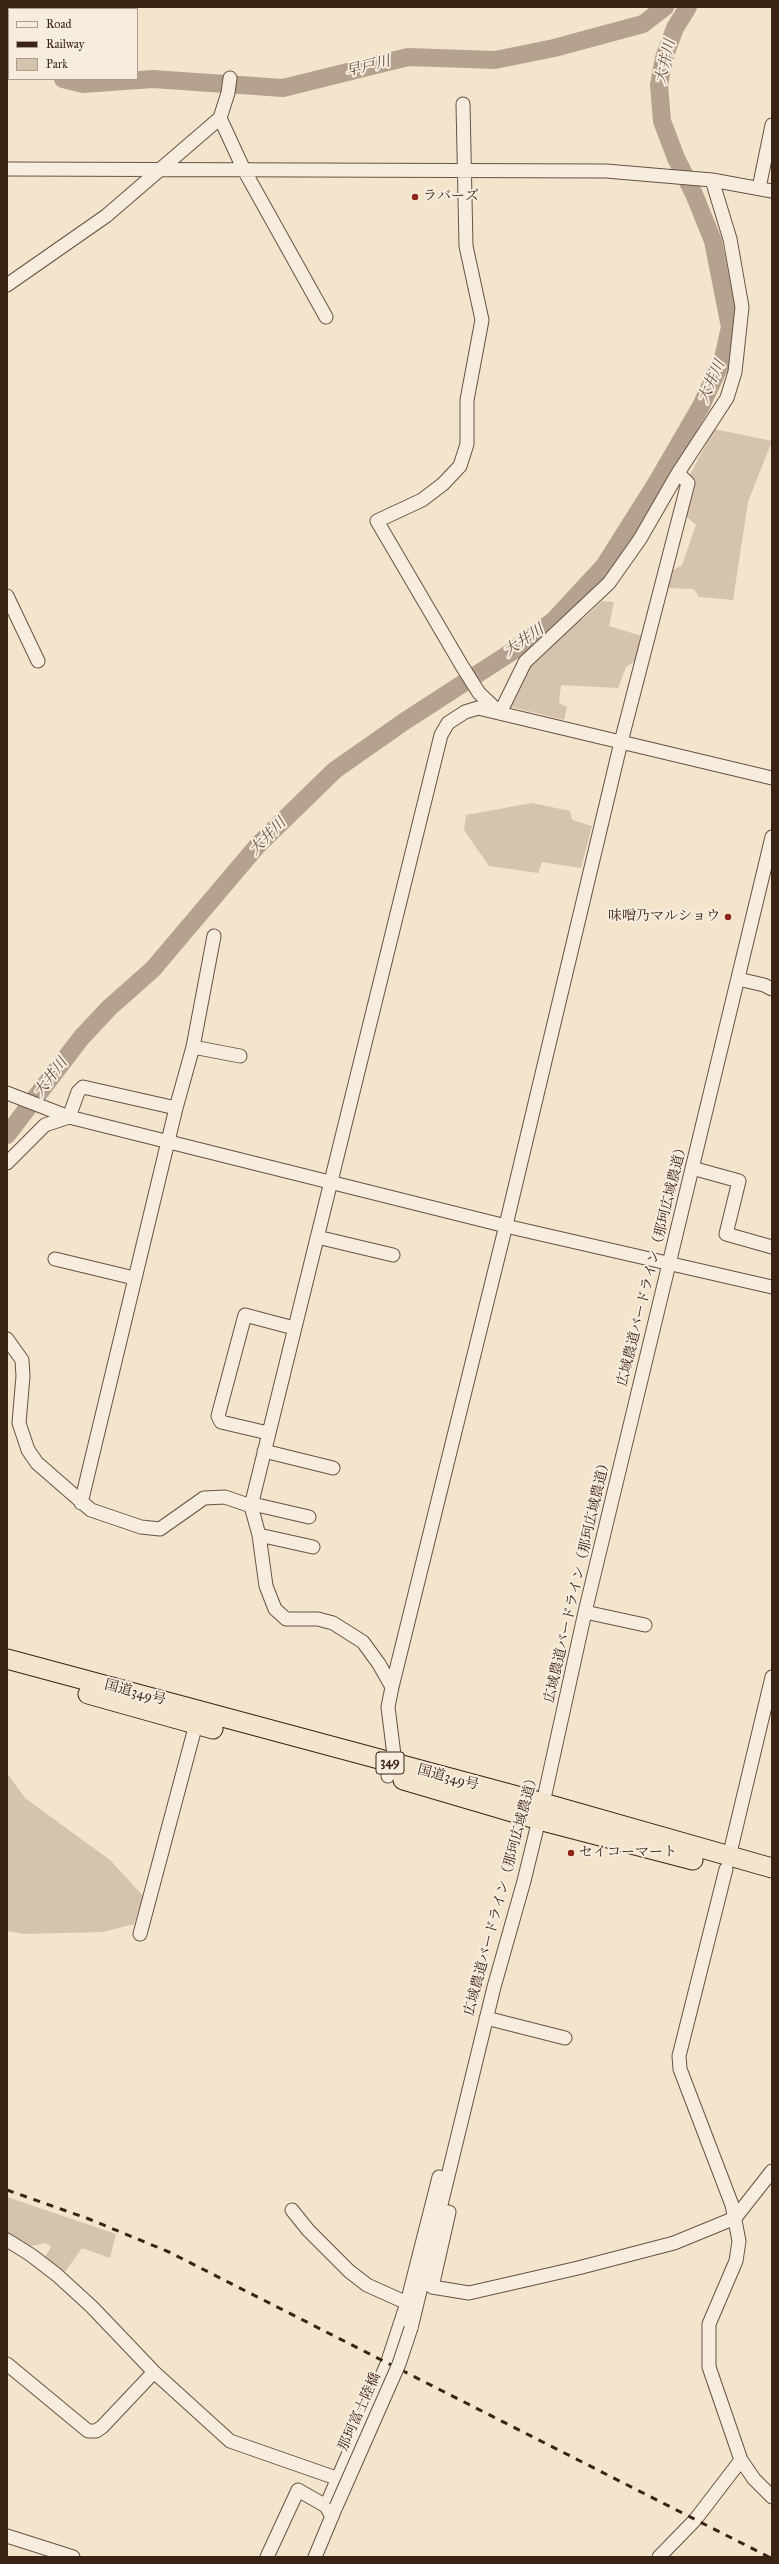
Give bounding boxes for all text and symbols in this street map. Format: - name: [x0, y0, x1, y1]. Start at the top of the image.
- legend: [8, 8, 138, 80]
- text: Road: [46, 17, 72, 31]
- text: Railway: [46, 37, 84, 51]
- water label: 大井川: [652, 38, 680, 86]
- water label: 早戸川: [344, 53, 392, 81]
- text: Park: [46, 57, 68, 71]
- place label: ラバーズ: [423, 189, 479, 205]
- marker: ラバーズ: [410, 192, 420, 202]
- water label: 大井川: [695, 358, 729, 406]
- water label: 大井川: [500, 621, 548, 661]
- water label: 大井川: [246, 815, 290, 859]
- place label: 味噌乃マルショウ: [608, 909, 720, 925]
- marker: 味噌乃マルショウ: [723, 912, 733, 922]
- water label: 大井川: [30, 1055, 72, 1101]
- street label: 広域農道バードライン（那珂広域農道）: [614, 1140, 692, 1388]
- street label: 広域農道バードライン（那珂広域農道）: [541, 1455, 615, 1705]
- street label: 国道349号: [102, 1677, 168, 1709]
- road number: 349: [376, 1752, 404, 1774]
- street label: 国道349号: [415, 1762, 481, 1794]
- street label: 広域農道バードライン（那珂広域農道）: [461, 1770, 543, 2018]
- place label: セイコーマート: [579, 1845, 677, 1861]
- marker: セイコーマート: [566, 1848, 576, 1858]
- street label: 那珂富士陸橋: [335, 2370, 385, 2454]

